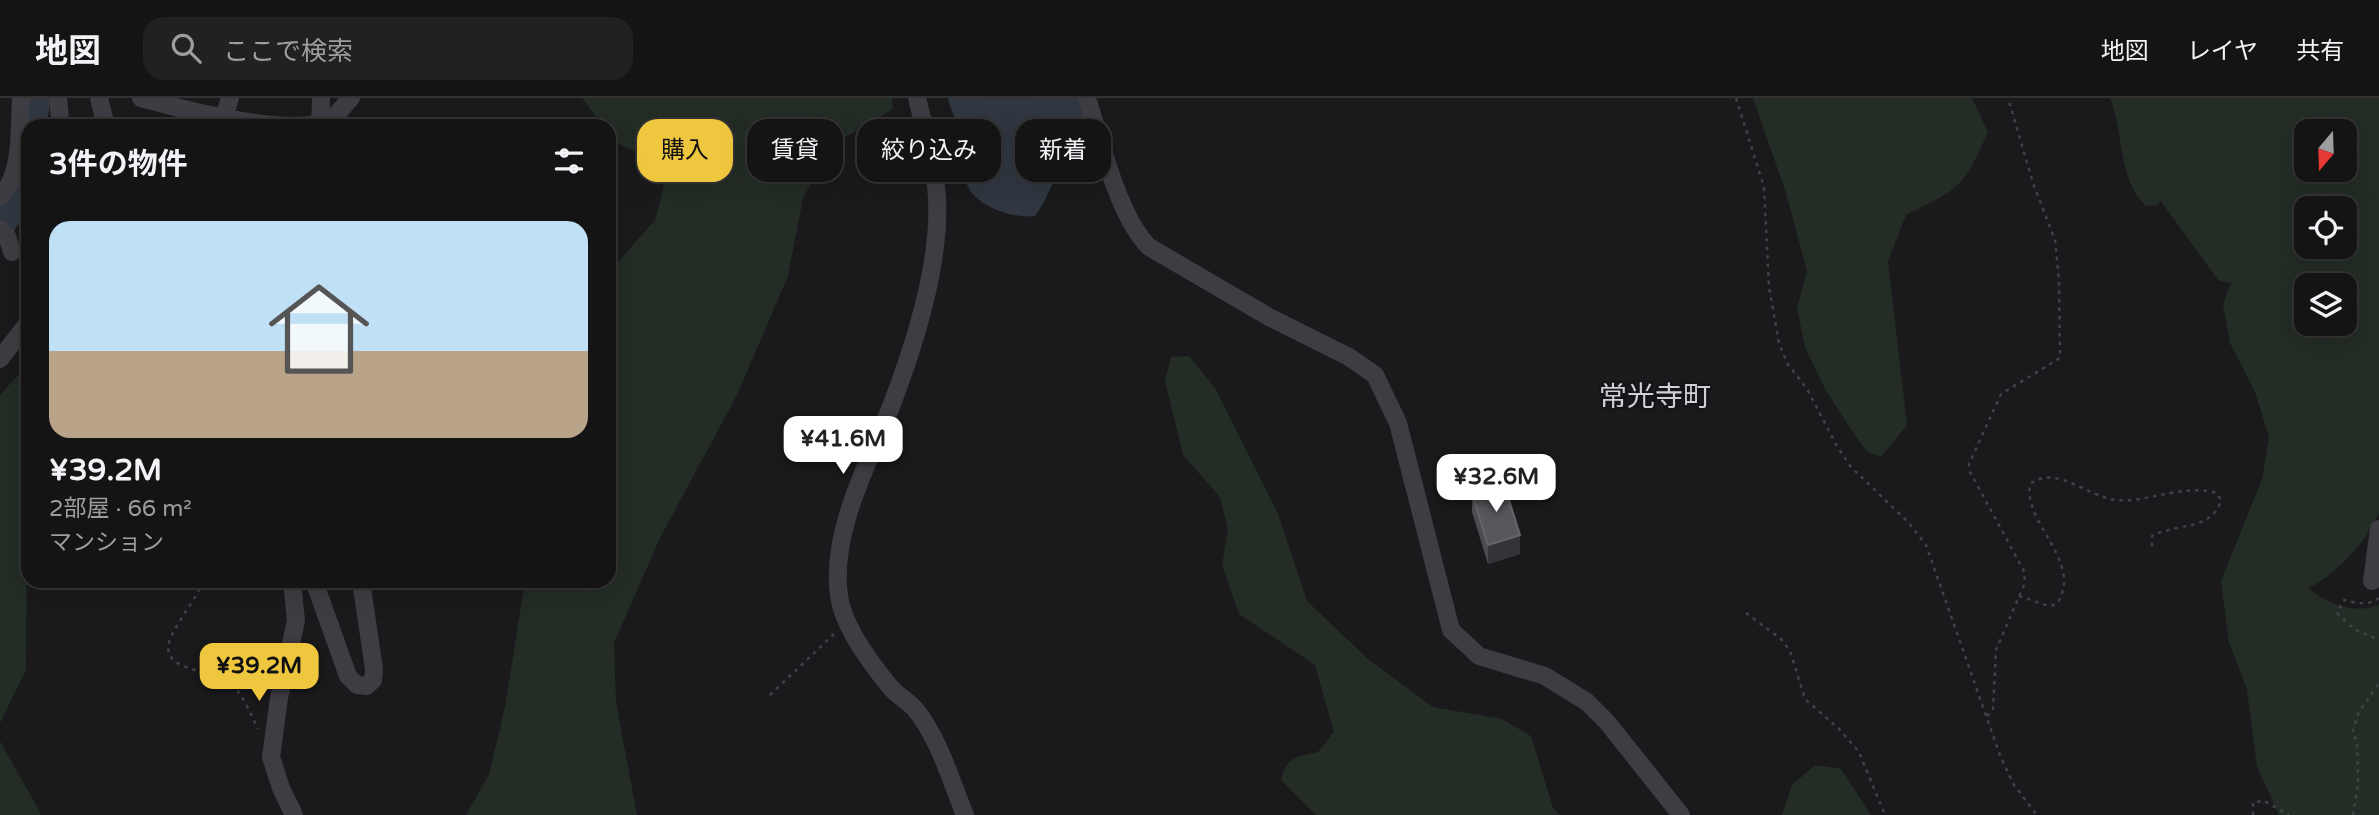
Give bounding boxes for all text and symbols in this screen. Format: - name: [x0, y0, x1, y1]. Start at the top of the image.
- search box: [143, 17, 633, 80]
- icon: search: [167, 29, 205, 67]
- text: 地図: [35, 32, 101, 71]
- text: ここで検索: [223, 36, 353, 67]
- text: 地図: [2101, 37, 2149, 66]
- text: レイヤ: [2187, 37, 2258, 66]
- text: 共有: [2296, 37, 2344, 66]
- chip: 購入: [637, 119, 733, 182]
- chip: 賃貸: [747, 119, 843, 182]
- chip: 絞り込み: [857, 119, 1001, 182]
- chip: 新着: [1015, 119, 1111, 182]
- north arrow: [2294, 119, 2357, 182]
- map controls: [2294, 119, 2357, 336]
- icon: filters: [550, 142, 588, 180]
- text: 3件の物件: [49, 146, 188, 183]
- button: locate: [2294, 196, 2357, 259]
- icon: home: [256, 266, 382, 392]
- button: layers: [2294, 273, 2357, 336]
- district label: 常光寺町: [1599, 380, 1711, 414]
- pin: ¥41.6M: [786, 416, 900, 476]
- text: ¥41.6M: [800, 425, 886, 453]
- text: ¥39.2M: [49, 452, 162, 489]
- pin: ¥32.6M: [1439, 454, 1553, 514]
- text: ¥32.6M: [1453, 463, 1539, 491]
- text: 2部屋 · 66 m²: [49, 495, 192, 523]
- text: マンション: [49, 529, 164, 557]
- pin: ¥39.2M: [202, 644, 316, 703]
- text: ¥39.2M: [216, 652, 302, 680]

